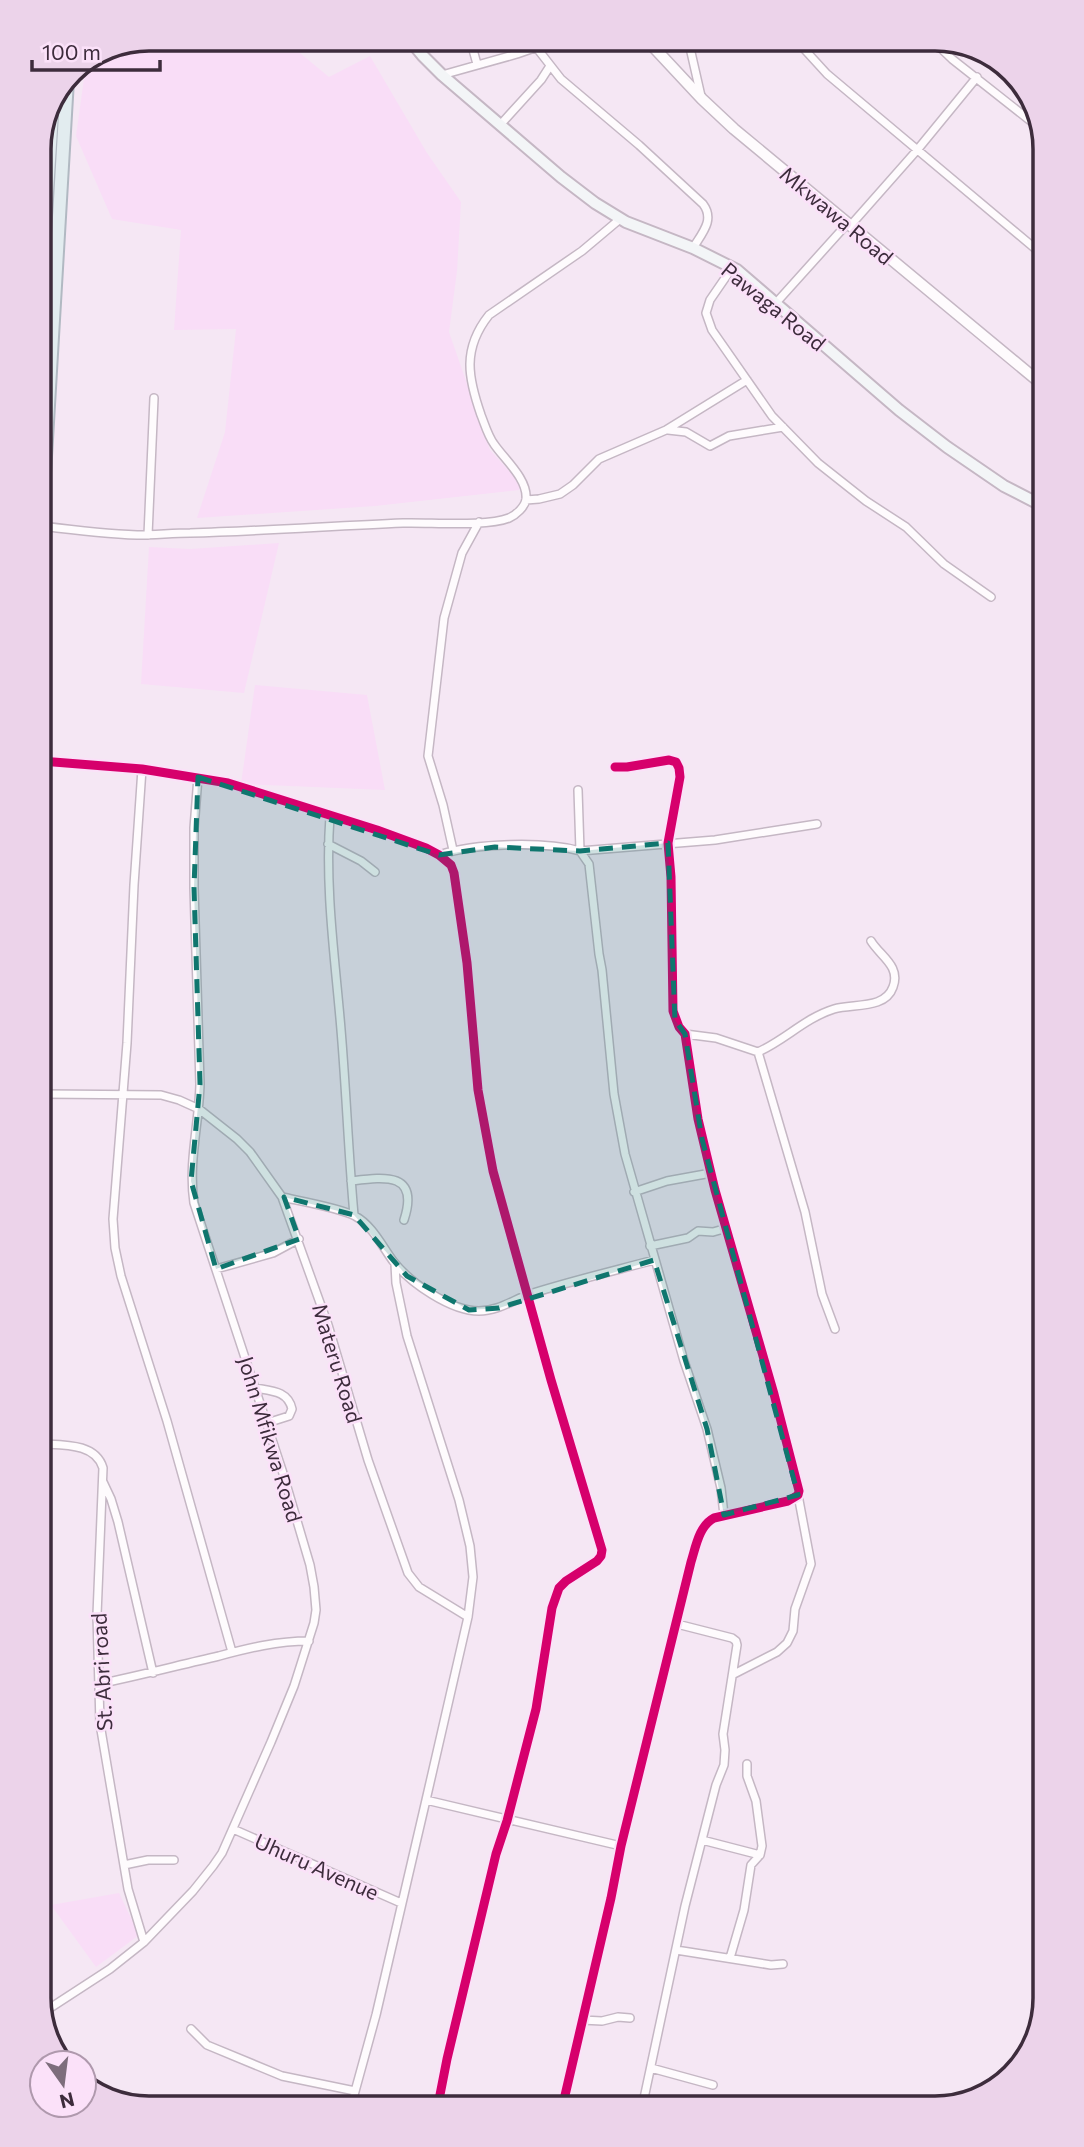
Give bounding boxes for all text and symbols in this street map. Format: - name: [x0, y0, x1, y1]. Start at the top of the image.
- scale bar: [32, 28, 159, 72]
- text: 100 m: [42, 39, 101, 64]
- street label: Mkwawa Road: [776, 161, 898, 269]
- street label: Pawaga Road: [717, 256, 831, 356]
- street label: Materu Road: [308, 1300, 368, 1426]
- street label: John Mfikwa Road: [234, 1353, 308, 1525]
- street label: St. Abri road: [85, 1612, 117, 1732]
- street label: Uhuru Avenue: [251, 1827, 383, 1905]
- north arrow: [28, 2049, 98, 2119]
- text: N: [58, 2088, 77, 2114]

